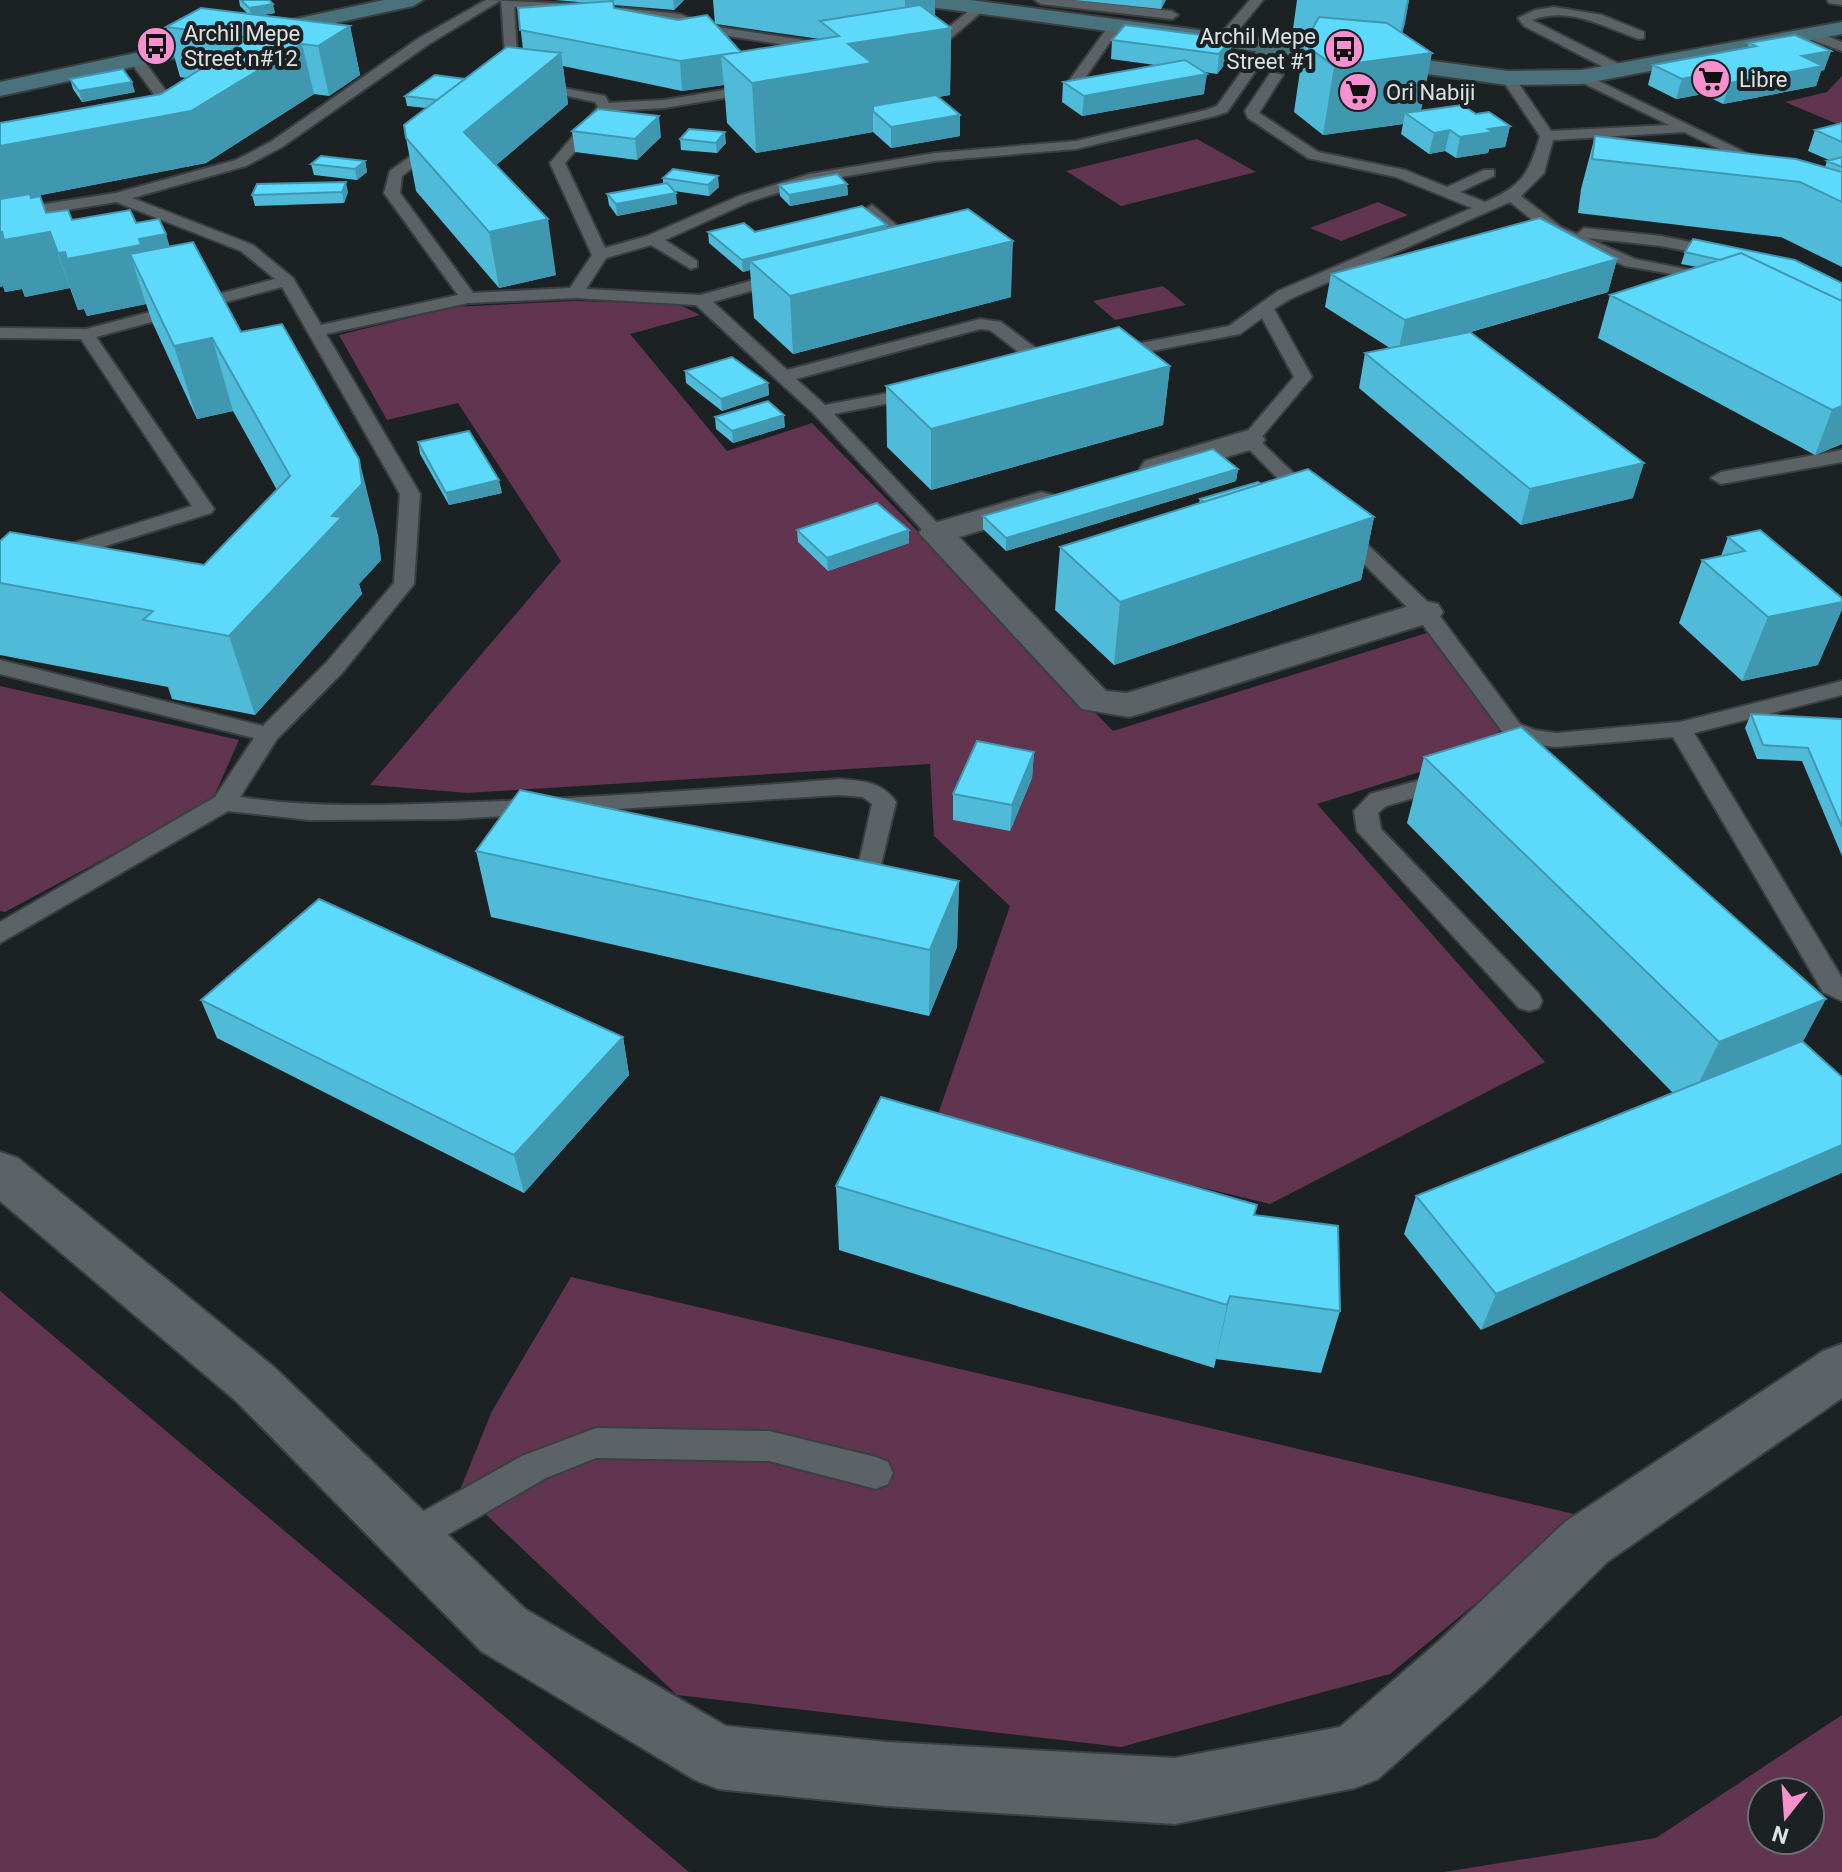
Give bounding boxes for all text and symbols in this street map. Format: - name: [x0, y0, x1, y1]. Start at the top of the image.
- place label: Archil Mepe Street n#12: [184, 21, 300, 71]
- place label: Archil Mepe Street #1: [1200, 24, 1316, 74]
- bus stop icon: Archil Mepe Street n#12: [135, 25, 177, 67]
- bus stop icon: Archil Mepe Street #1: [1323, 28, 1365, 70]
- supermarket icon: Libre: [1690, 58, 1732, 100]
- place label: Libre: [1739, 67, 1787, 92]
- supermarket icon: Ori Nabiji: [1337, 71, 1379, 113]
- place label: Ori Nabiji: [1386, 80, 1475, 105]
- north arrow: [1746, 1776, 1826, 1856]
- text: N: [1769, 1820, 1791, 1849]

